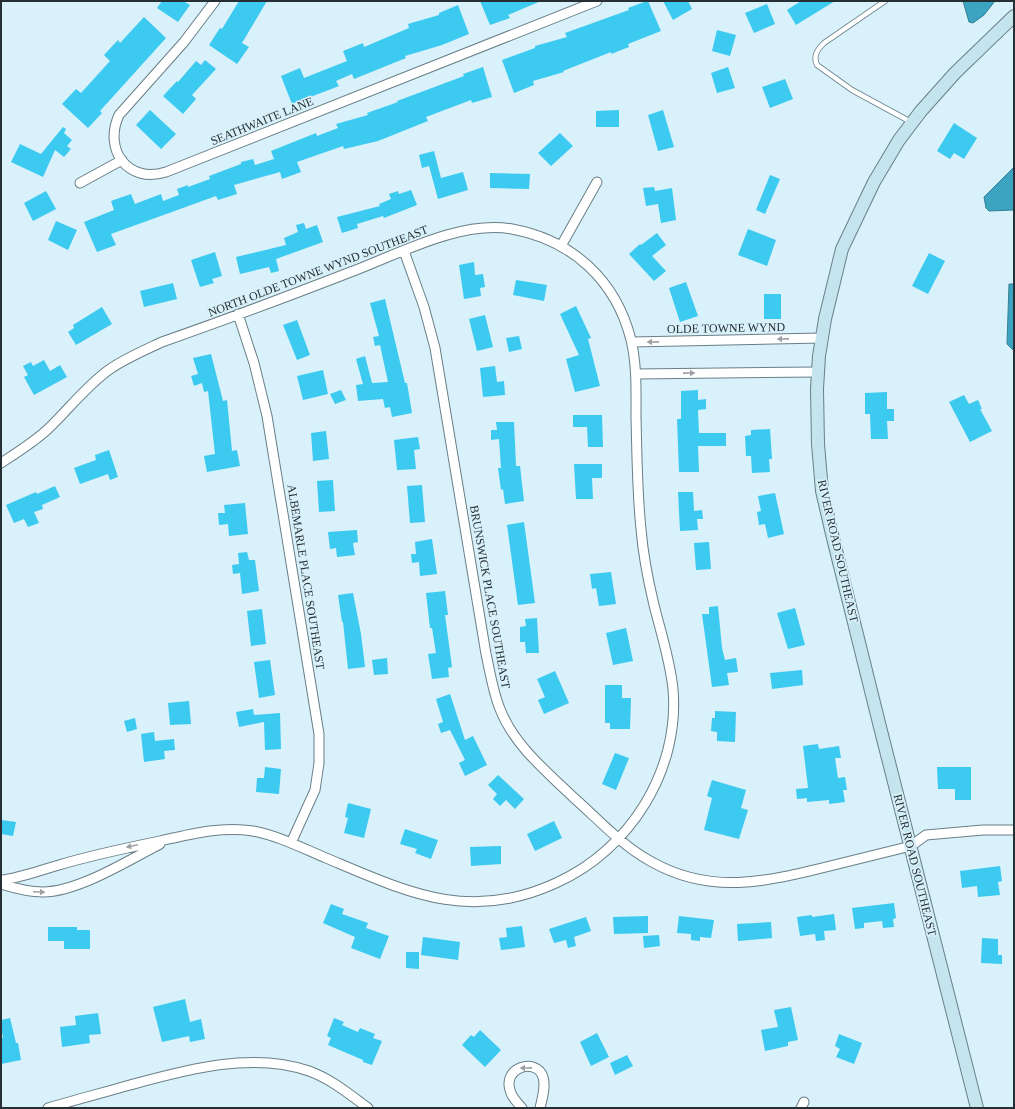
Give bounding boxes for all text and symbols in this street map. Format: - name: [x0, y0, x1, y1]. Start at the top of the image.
- street label: SEATHWAITE LANE: [209, 94, 315, 148]
- street label: NORTH OLDE TOWNE WYND SOUTHEAST: [206, 222, 431, 320]
- street label: OLDE TOWNE WYND: [667, 320, 785, 336]
- one-way arrow: [776, 336, 789, 342]
- one-way arrow: [646, 339, 659, 345]
- one-way arrow: [683, 370, 695, 377]
- street label: RIVER ROAD SOUTHEAST: [815, 478, 861, 624]
- street label: ALBEMARLE PLACE SOUTHEAST: [284, 483, 328, 671]
- street label: BRUNSWICK PLACE SOUTHEAST: [467, 504, 513, 690]
- street label: RIVER ROAD SOUTHEAST: [891, 792, 940, 938]
- one-way arrow: [126, 844, 138, 850]
- one-way arrow: [33, 888, 45, 895]
- one-way arrow: [519, 1065, 532, 1071]

